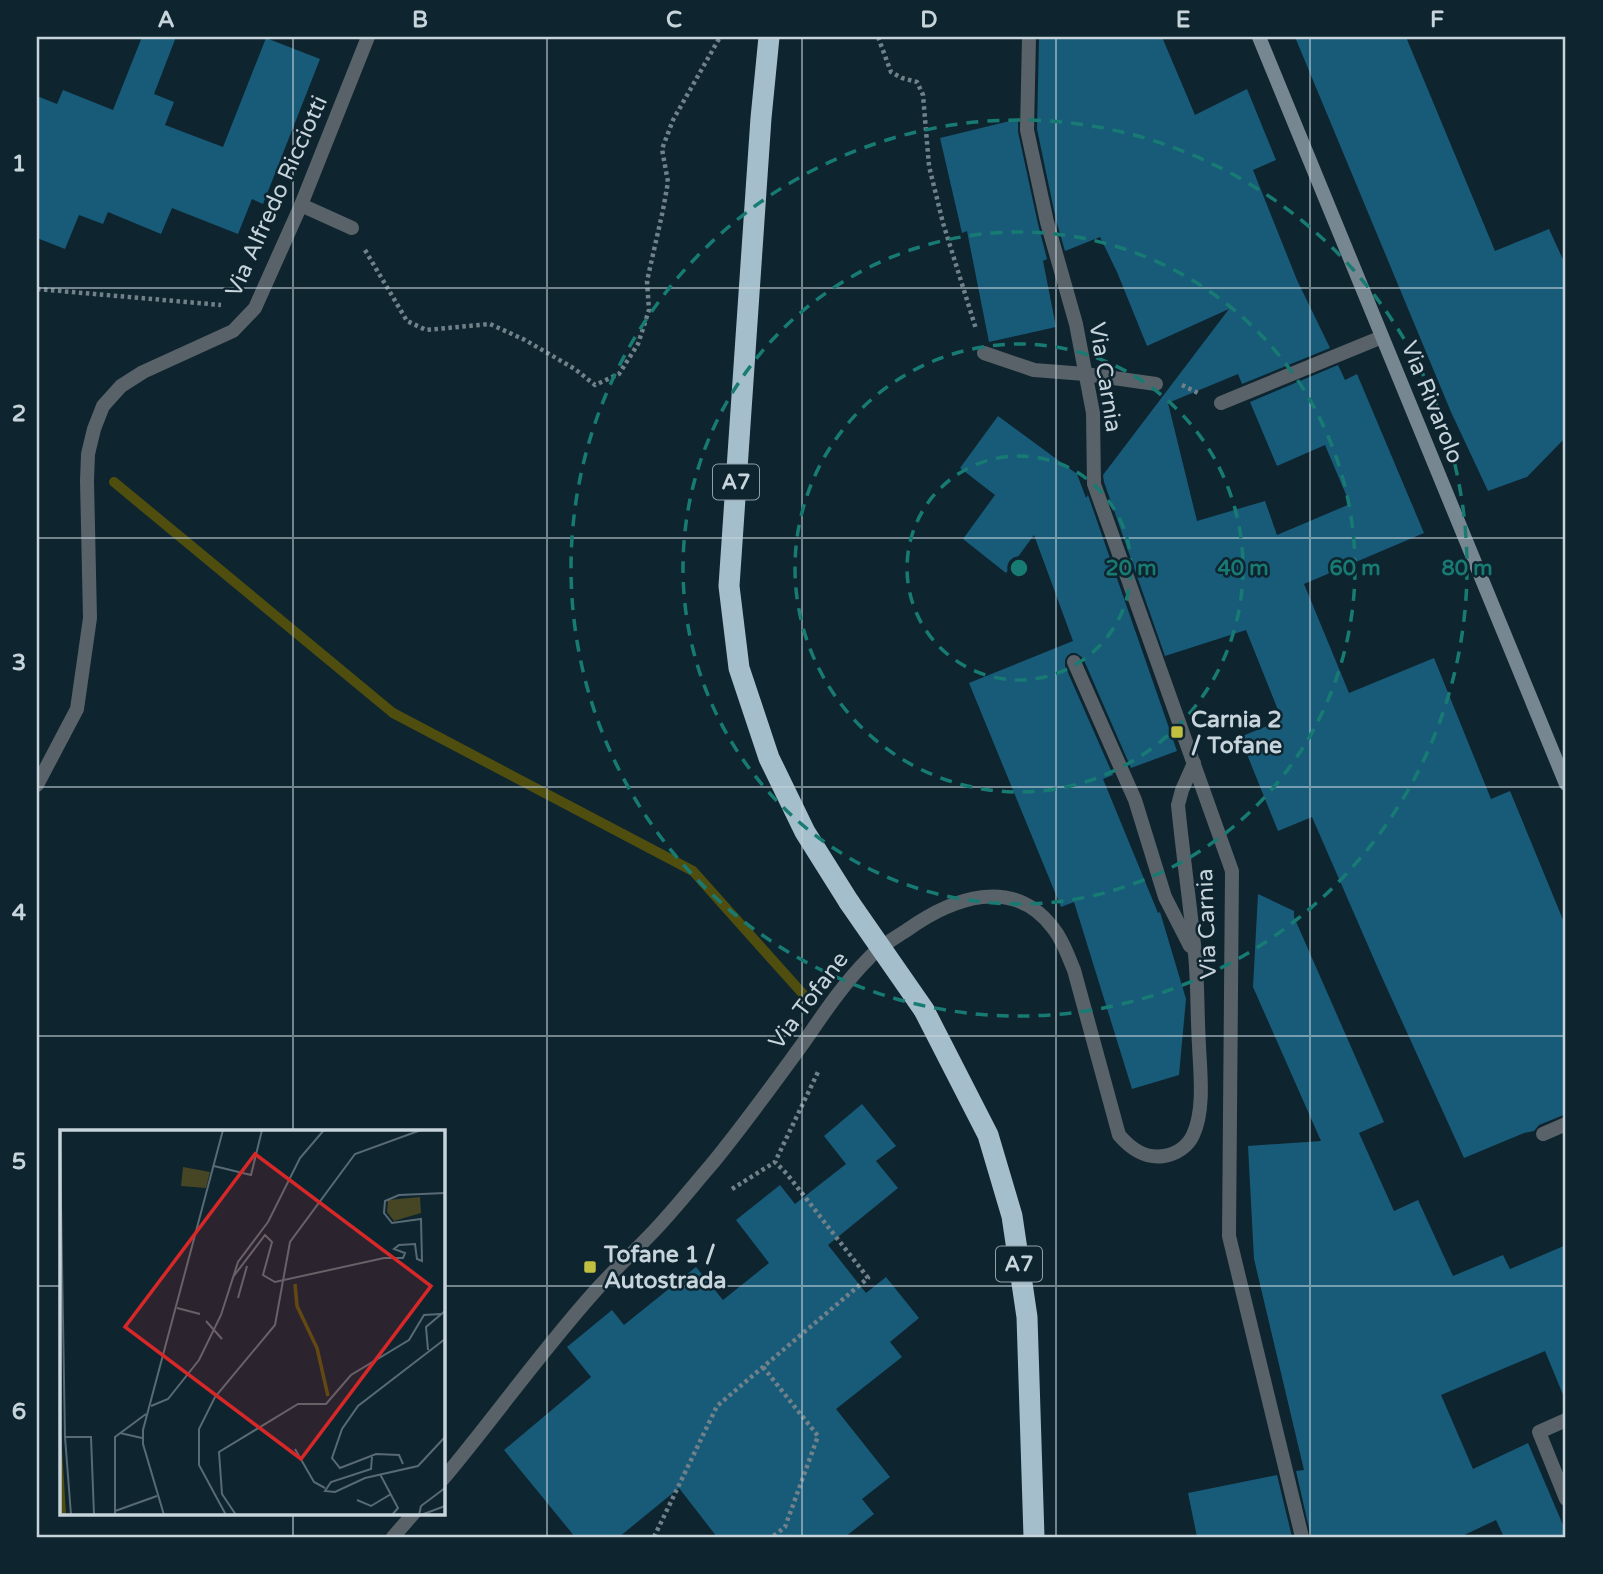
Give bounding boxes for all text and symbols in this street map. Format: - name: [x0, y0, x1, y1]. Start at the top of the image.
- text: A: [157, 6, 175, 34]
- text: B: [412, 6, 428, 34]
- text: C: [666, 6, 682, 34]
- text: D: [920, 6, 938, 34]
- text: E: [1176, 6, 1190, 34]
- text: F: [1430, 6, 1444, 34]
- street label: Via Alfredo Ricciotti: [220, 91, 334, 301]
- text: 1: [12, 150, 26, 178]
- street label: Via Carnia: [1083, 320, 1128, 434]
- street label: Via Rivarolo: [1395, 337, 1469, 468]
- text: 2: [12, 400, 26, 428]
- road number: A7: [713, 464, 759, 500]
- centre of rings: [1007, 556, 1031, 580]
- text: 20 m: [1105, 556, 1157, 581]
- text: 40 m: [1217, 556, 1269, 581]
- text: 60 m: [1329, 556, 1381, 581]
- text: 80 m: [1441, 556, 1493, 581]
- text: 3: [12, 649, 26, 677]
- place label: Carnia 2 / Tofane: [1191, 706, 1282, 760]
- marker: Carnia 2 / Tofane: [1169, 724, 1185, 740]
- street label: Via Carnia: [1191, 868, 1223, 980]
- text: 4: [12, 899, 27, 927]
- street label: Via Tofane: [763, 946, 855, 1055]
- inset map: [60, 1130, 444, 1514]
- text: 5: [12, 1148, 26, 1176]
- place label: Tofane 1 / Autostrada: [603, 1241, 726, 1295]
- road number: A7: [996, 1246, 1042, 1282]
- marker: Tofane 1 / Autostrada: [582, 1259, 598, 1275]
- text: 6: [12, 1398, 26, 1426]

